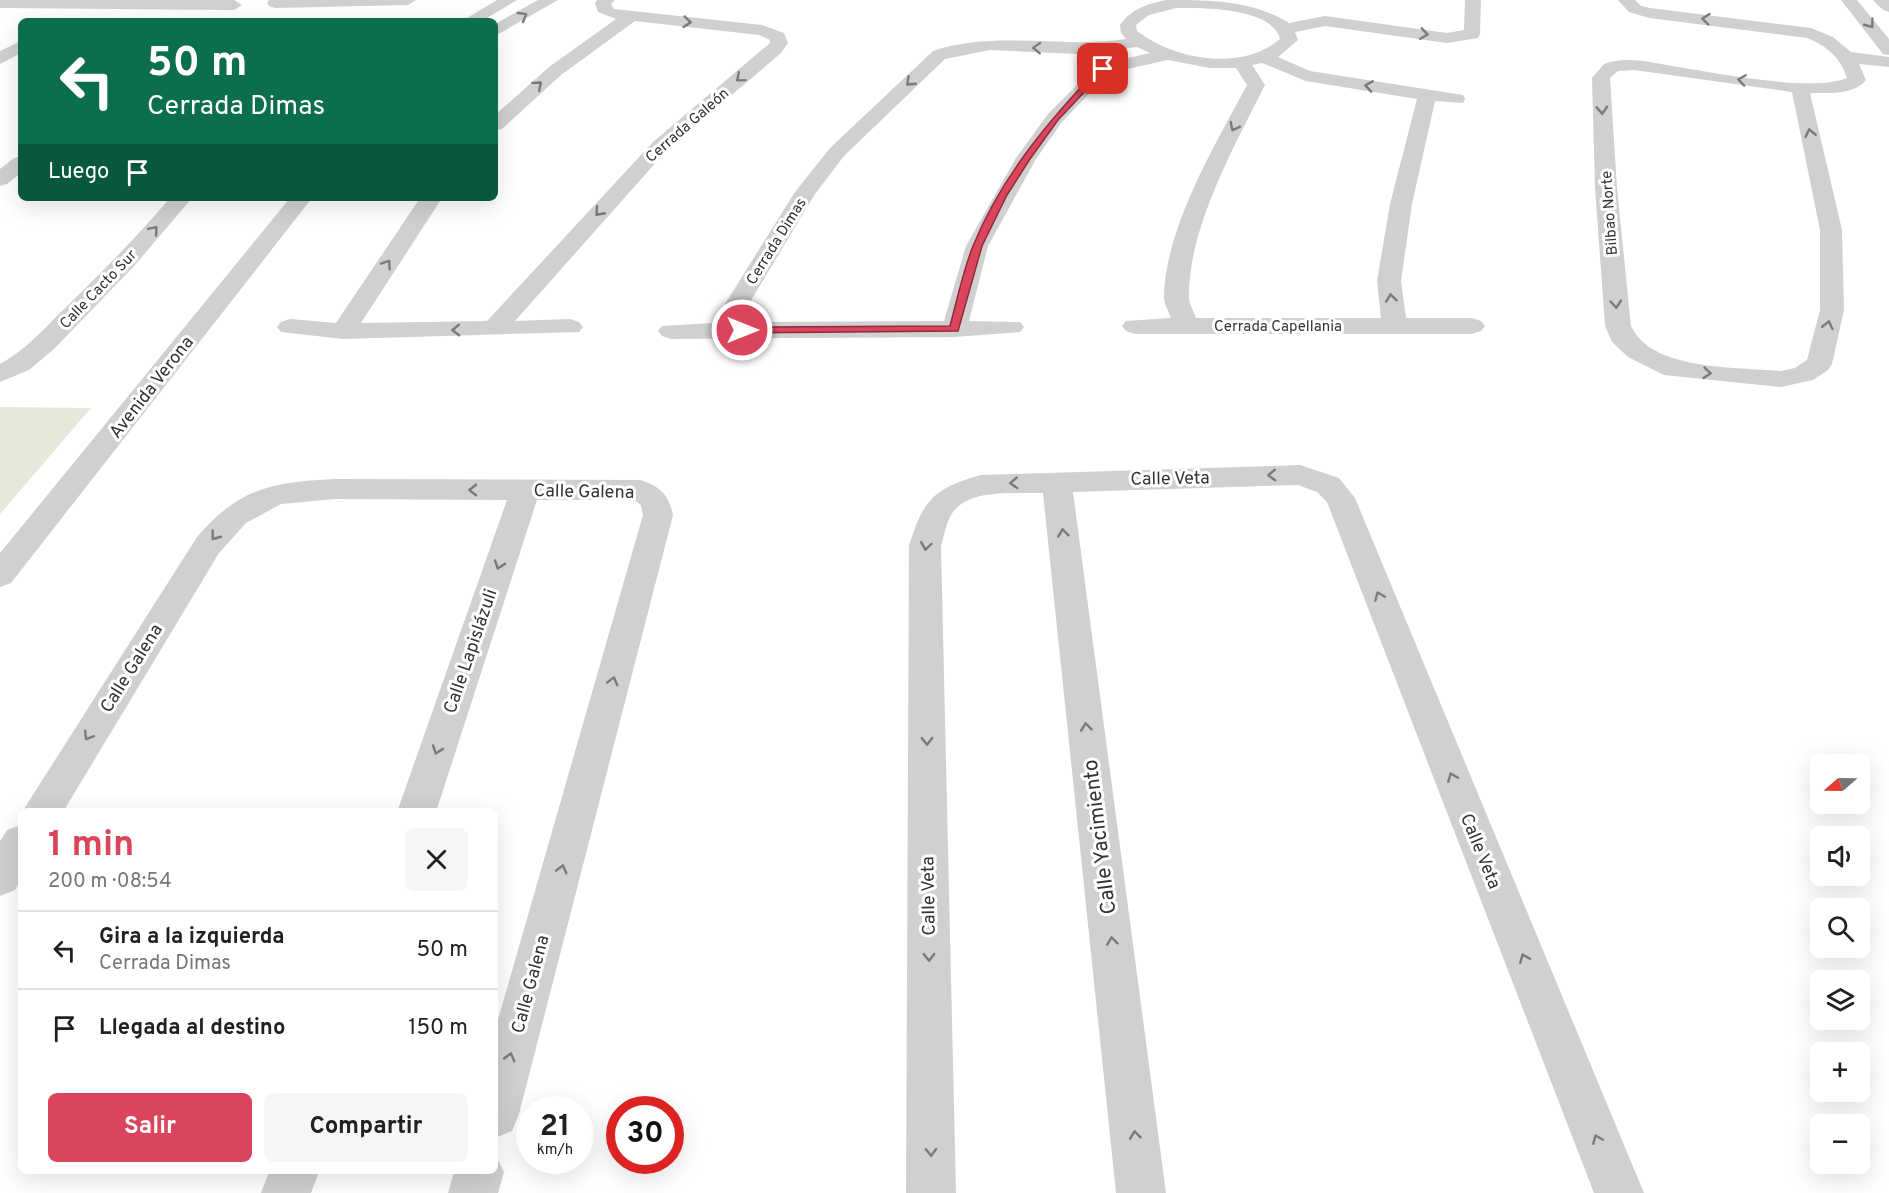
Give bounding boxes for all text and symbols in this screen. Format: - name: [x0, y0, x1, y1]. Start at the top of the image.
- one-way arrow: [517, 12, 527, 23]
- one-way arrow: [1702, 13, 1711, 26]
- one-way arrow: [682, 15, 692, 28]
- one-way arrow: [1863, 18, 1874, 29]
- one-way arrow: [1420, 28, 1429, 40]
- text: 50 m: [147, 38, 248, 91]
- one-way arrow: [1033, 41, 1042, 54]
- icon: left: [48, 42, 126, 120]
- pin: [1077, 43, 1128, 94]
- icon: arrive: [1086, 52, 1119, 85]
- one-way arrow: [736, 71, 747, 82]
- one-way arrow: [1738, 74, 1747, 87]
- one-way arrow: [906, 75, 917, 86]
- one-way arrow: [1365, 80, 1375, 93]
- one-way arrow: [531, 81, 542, 92]
- street label: Cerrada Galeón: [642, 85, 734, 168]
- text: Cerrada Dimas: [147, 90, 325, 124]
- one-way arrow: [1596, 105, 1609, 114]
- one-way arrow: [1230, 121, 1241, 132]
- one-way arrow: [1804, 128, 1817, 138]
- icon: arrive: [121, 156, 154, 189]
- text: Luego: [48, 159, 109, 186]
- street label: Bilbao Norte: [1598, 170, 1623, 256]
- street label: Cerrada Dimas: [743, 195, 812, 289]
- one-way arrow: [595, 205, 606, 216]
- one-way arrow: [147, 226, 158, 237]
- street label: Calle Cacto Sur: [56, 246, 142, 334]
- one-way arrow: [380, 260, 392, 270]
- one-way arrow: [1385, 293, 1398, 302]
- position arrow: [710, 298, 774, 362]
- one-way arrow: [1609, 300, 1622, 309]
- street label: Cerrada Capellania: [1214, 318, 1342, 337]
- one-way arrow: [1821, 320, 1834, 330]
- one-way arrow: [452, 324, 461, 336]
- street label: Avenida Verona: [105, 332, 199, 444]
- one-way arrow: [1703, 366, 1712, 379]
- street label: Calle Veta: [1130, 467, 1210, 492]
- one-way arrow: [1267, 469, 1276, 482]
- one-way arrow: [1009, 477, 1018, 490]
- street label: Calle Galena: [533, 480, 634, 505]
- one-way arrow: [469, 483, 478, 496]
- one-way arrow: [212, 529, 223, 540]
- one-way arrow: [1057, 529, 1070, 538]
- one-way arrow: [921, 541, 933, 551]
- one-way arrow: [494, 559, 506, 570]
- street label: Calle Lapislázuli: [439, 586, 503, 717]
- one-way arrow: [1374, 591, 1386, 602]
- street label: Calle Galena: [96, 620, 169, 718]
- one-way arrow: [606, 676, 618, 687]
- one-way arrow: [1080, 722, 1093, 731]
- one-way arrow: [84, 730, 96, 740]
- one-way arrow: [921, 736, 933, 745]
- one-way arrow: [431, 744, 444, 755]
- north arrow: [1810, 754, 1870, 814]
- map controls: [1810, 754, 1870, 1174]
- street label: Calle Yacimiento: [1078, 758, 1123, 916]
- one-way arrow: [1447, 772, 1459, 783]
- street label: Calle Veta: [1454, 810, 1505, 893]
- text: 1 min: [48, 823, 134, 869]
- button: sound: [1810, 826, 1870, 886]
- button: close: [405, 828, 468, 891]
- street label: Calle Veta: [917, 856, 942, 936]
- one-way arrow: [555, 864, 567, 875]
- text: 200 m · 08:54: [48, 869, 172, 895]
- button: search: [1810, 898, 1870, 958]
- text: Gira a la izquierda: [99, 924, 285, 951]
- street label: Calle Galena: [507, 933, 556, 1036]
- icon: left: [48, 934, 81, 967]
- text: 50 m: [416, 937, 468, 964]
- one-way arrow: [1106, 937, 1118, 946]
- text: Cerrada Dimas: [99, 951, 231, 977]
- one-way arrow: [923, 952, 935, 961]
- one-way arrow: [1519, 953, 1531, 964]
- button: layers: [1810, 970, 1870, 1030]
- icon: arrive: [48, 1012, 81, 1045]
- text: Llegada al destino: [99, 1015, 285, 1042]
- text: 150 m: [408, 1015, 468, 1042]
- button: +: [1810, 1042, 1870, 1102]
- one-way arrow: [503, 1052, 516, 1062]
- button: Salir: [48, 1093, 252, 1162]
- button: Compartir: [264, 1093, 468, 1162]
- speed limit sign: 30: [606, 1096, 684, 1174]
- text: 21: [540, 1109, 570, 1146]
- button: −: [1810, 1114, 1870, 1174]
- one-way arrow: [1129, 1130, 1141, 1139]
- one-way arrow: [1592, 1134, 1604, 1145]
- text: km/h: [537, 1141, 573, 1160]
- one-way arrow: [925, 1147, 937, 1156]

